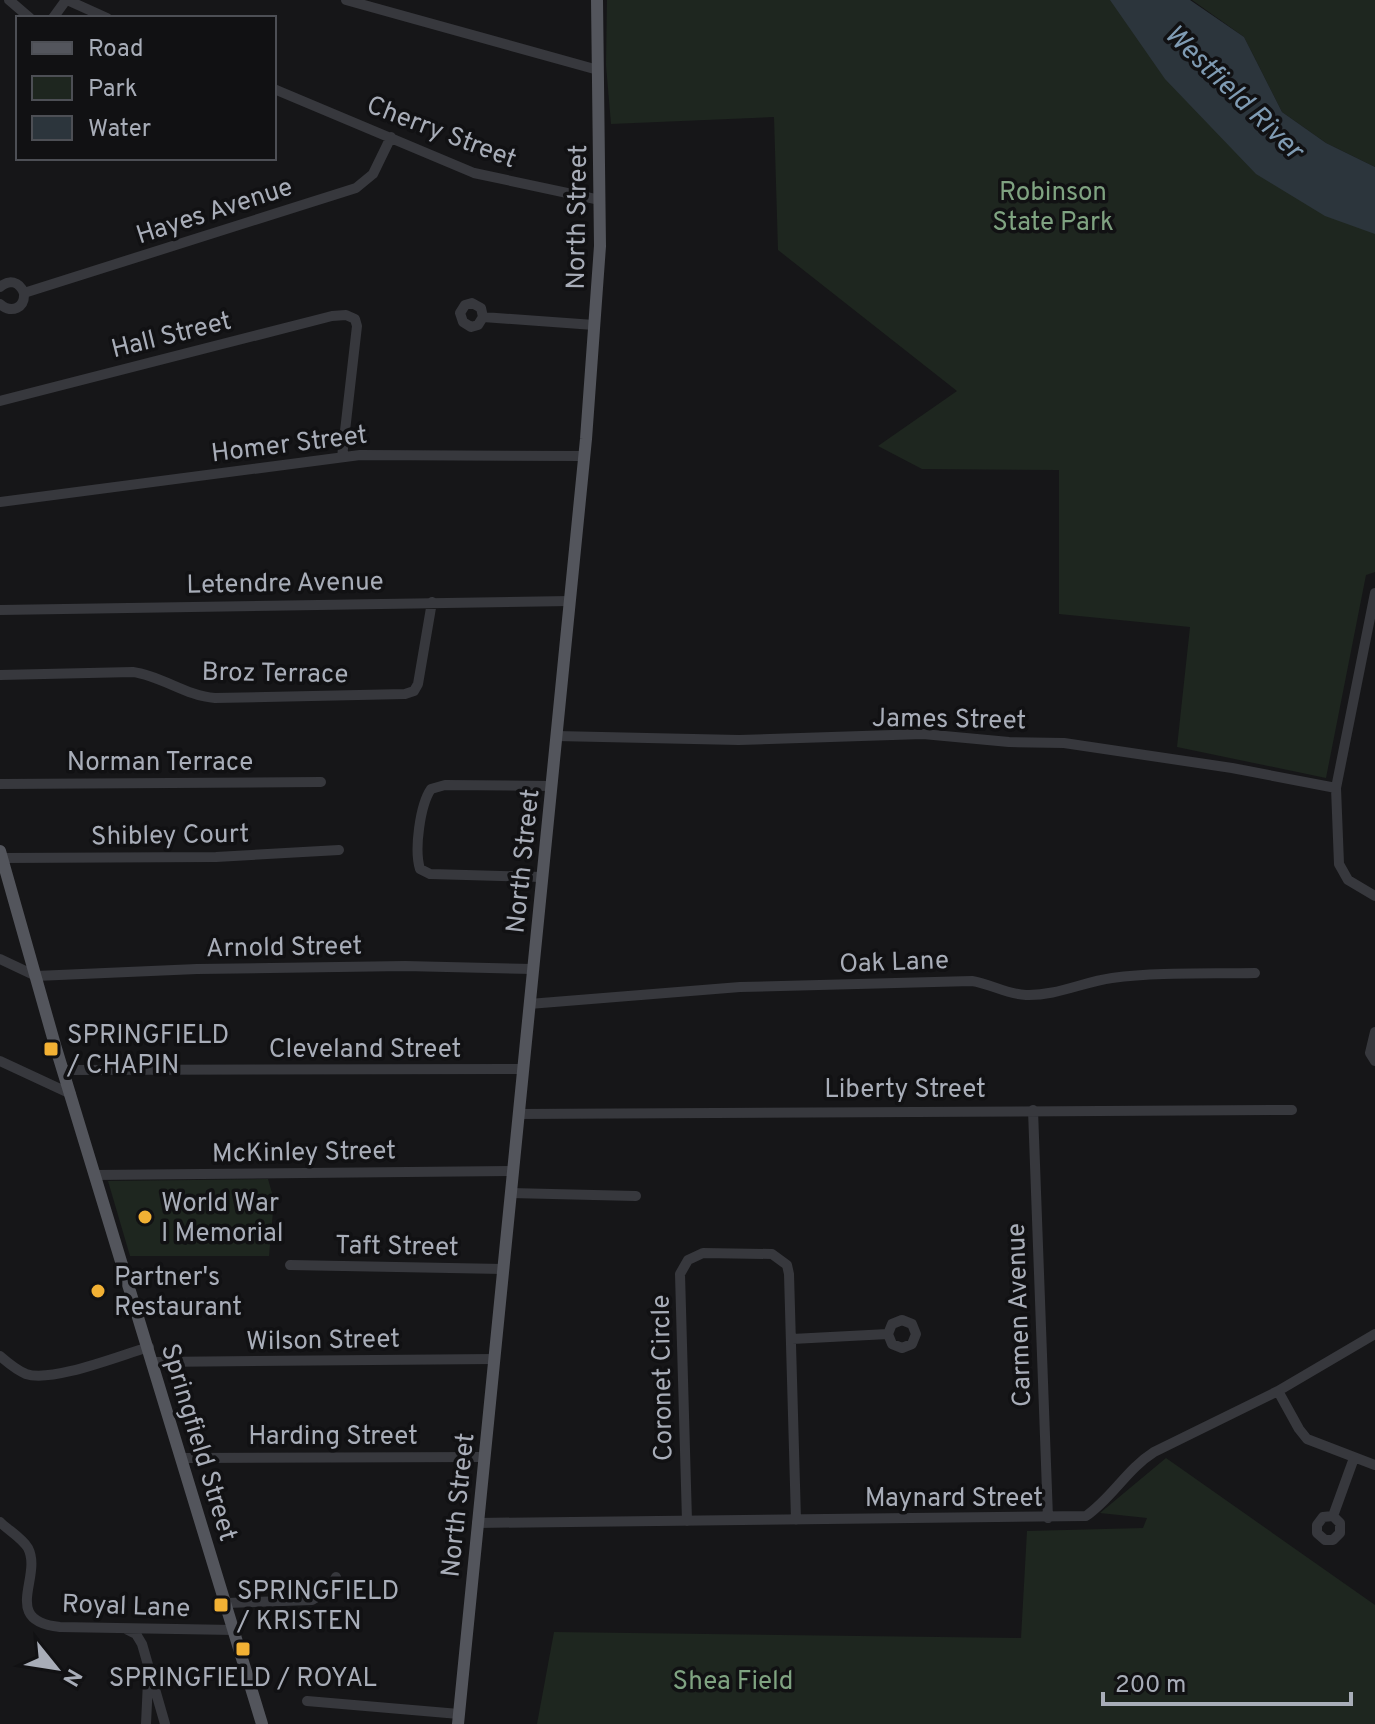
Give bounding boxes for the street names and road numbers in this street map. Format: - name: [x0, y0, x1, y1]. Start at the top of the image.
- street label: Cherry Street: [361, 90, 521, 177]
- street label: North Street: [561, 144, 596, 290]
- street label: Hayes Avenue: [132, 172, 297, 253]
- street label: Hall Street: [108, 306, 235, 367]
- street label: Homer Street: [209, 420, 369, 471]
- street label: Letendre Avenue: [186, 566, 384, 603]
- street label: Broz Terrace: [201, 657, 349, 692]
- street label: James Street: [872, 703, 1026, 738]
- street label: Norman Terrace: [67, 747, 253, 780]
- street label: North Street: [500, 787, 548, 935]
- street label: Shibley Court: [91, 819, 249, 854]
- street label: Arnold Street: [206, 931, 362, 966]
- street label: Oak Lane: [839, 945, 949, 982]
- street label: Cleveland Street: [269, 1034, 461, 1067]
- street label: Liberty Street: [824, 1074, 986, 1107]
- street label: McKinley Street: [212, 1135, 396, 1172]
- street label: Carmen Avenue: [1001, 1222, 1040, 1407]
- street label: Taft Street: [335, 1230, 459, 1265]
- street label: Coronet Circle: [646, 1294, 681, 1462]
- street label: Wilson Street: [246, 1324, 400, 1359]
- street label: Springfield Street: [152, 1340, 243, 1545]
- street label: Harding Street: [248, 1421, 418, 1454]
- street label: North Street: [435, 1431, 483, 1579]
- street label: Maynard Street: [865, 1483, 1043, 1516]
- street label: Royal Lane: [61, 1589, 191, 1626]

